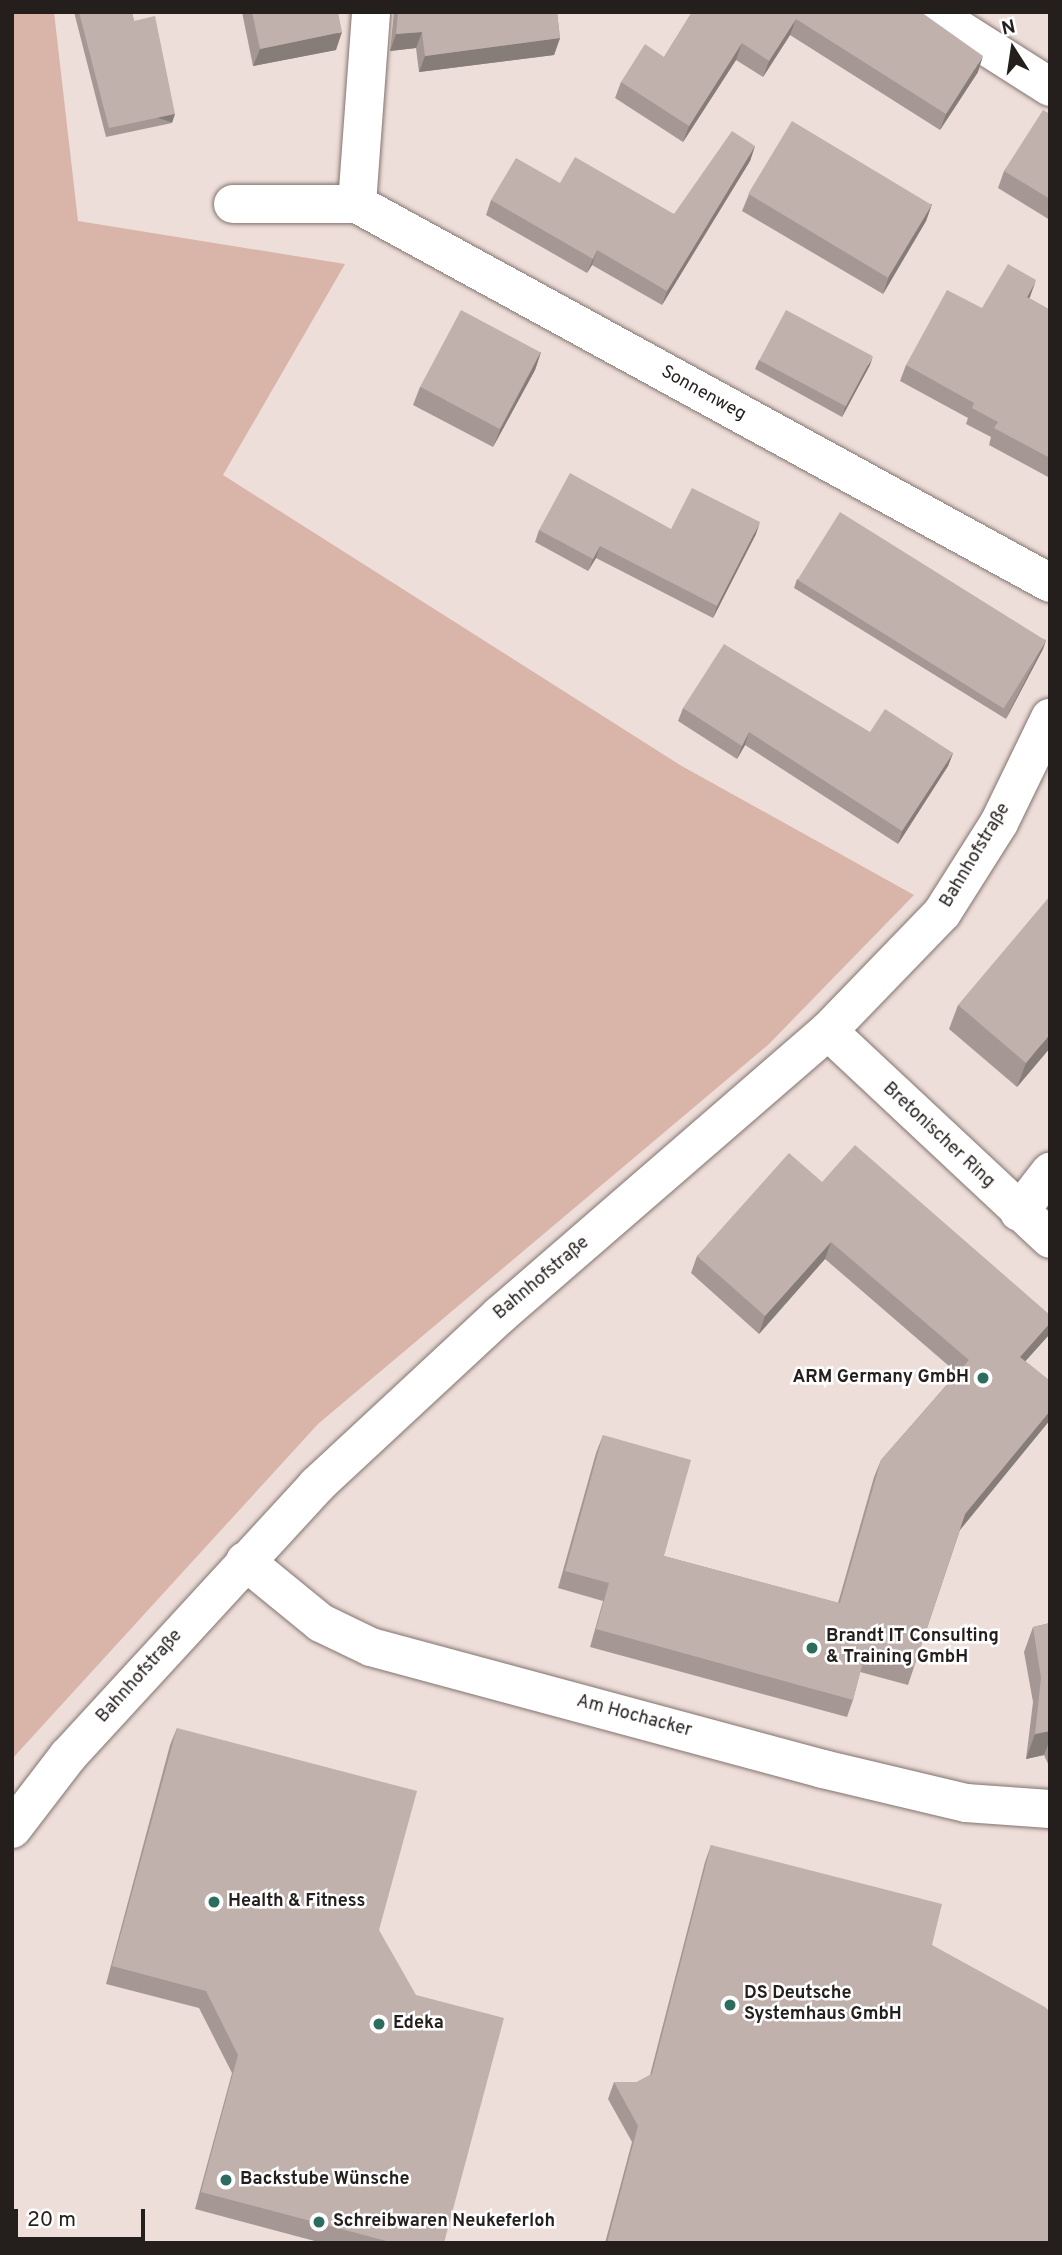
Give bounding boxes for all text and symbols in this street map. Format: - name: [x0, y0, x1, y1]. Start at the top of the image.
- north arrow: [978, 14, 1048, 84]
- text: N: [999, 15, 1018, 42]
- street label: Sonnenweg: [657, 362, 749, 426]
- street label: Bahnhofstraße: [936, 800, 1016, 912]
- street label: Bretonischer Ring: [878, 1079, 998, 1193]
- street label: Bahnhofstraße: [490, 1233, 594, 1325]
- place label: ARM Germany GmbH: [793, 1367, 969, 1389]
- marker: ARM Germany GmbH: [975, 1370, 991, 1386]
- street label: Bahnhofstraße: [93, 1626, 187, 1728]
- place label: Brandt IT Consulting & Training GmbH: [826, 1627, 999, 1670]
- marker: Brandt IT Consulting & Training GmbH: [804, 1640, 820, 1656]
- street label: Am Hochacker: [574, 1691, 694, 1743]
- place label: Health & Fitness: [228, 1891, 365, 1913]
- marker: Health & Fitness: [206, 1894, 222, 1910]
- place label: DS Deutsche Systemhaus GmbH: [744, 1984, 902, 2026]
- marker: DS Deutsche Systemhaus GmbH: [722, 1997, 738, 2013]
- place label: Edeka: [393, 2013, 444, 2035]
- marker: Edeka: [371, 2016, 387, 2032]
- place label: Backstube Wünsche: [240, 2169, 409, 2191]
- marker: Backstube Wünsche: [218, 2172, 234, 2188]
- scale bar: [18, 2196, 149, 2240]
- text: 20 m: [27, 2207, 76, 2234]
- place label: Schreibwaren Neukeferloh: [333, 2211, 555, 2233]
- marker: Schreibwaren Neukeferloh: [311, 2214, 327, 2230]

